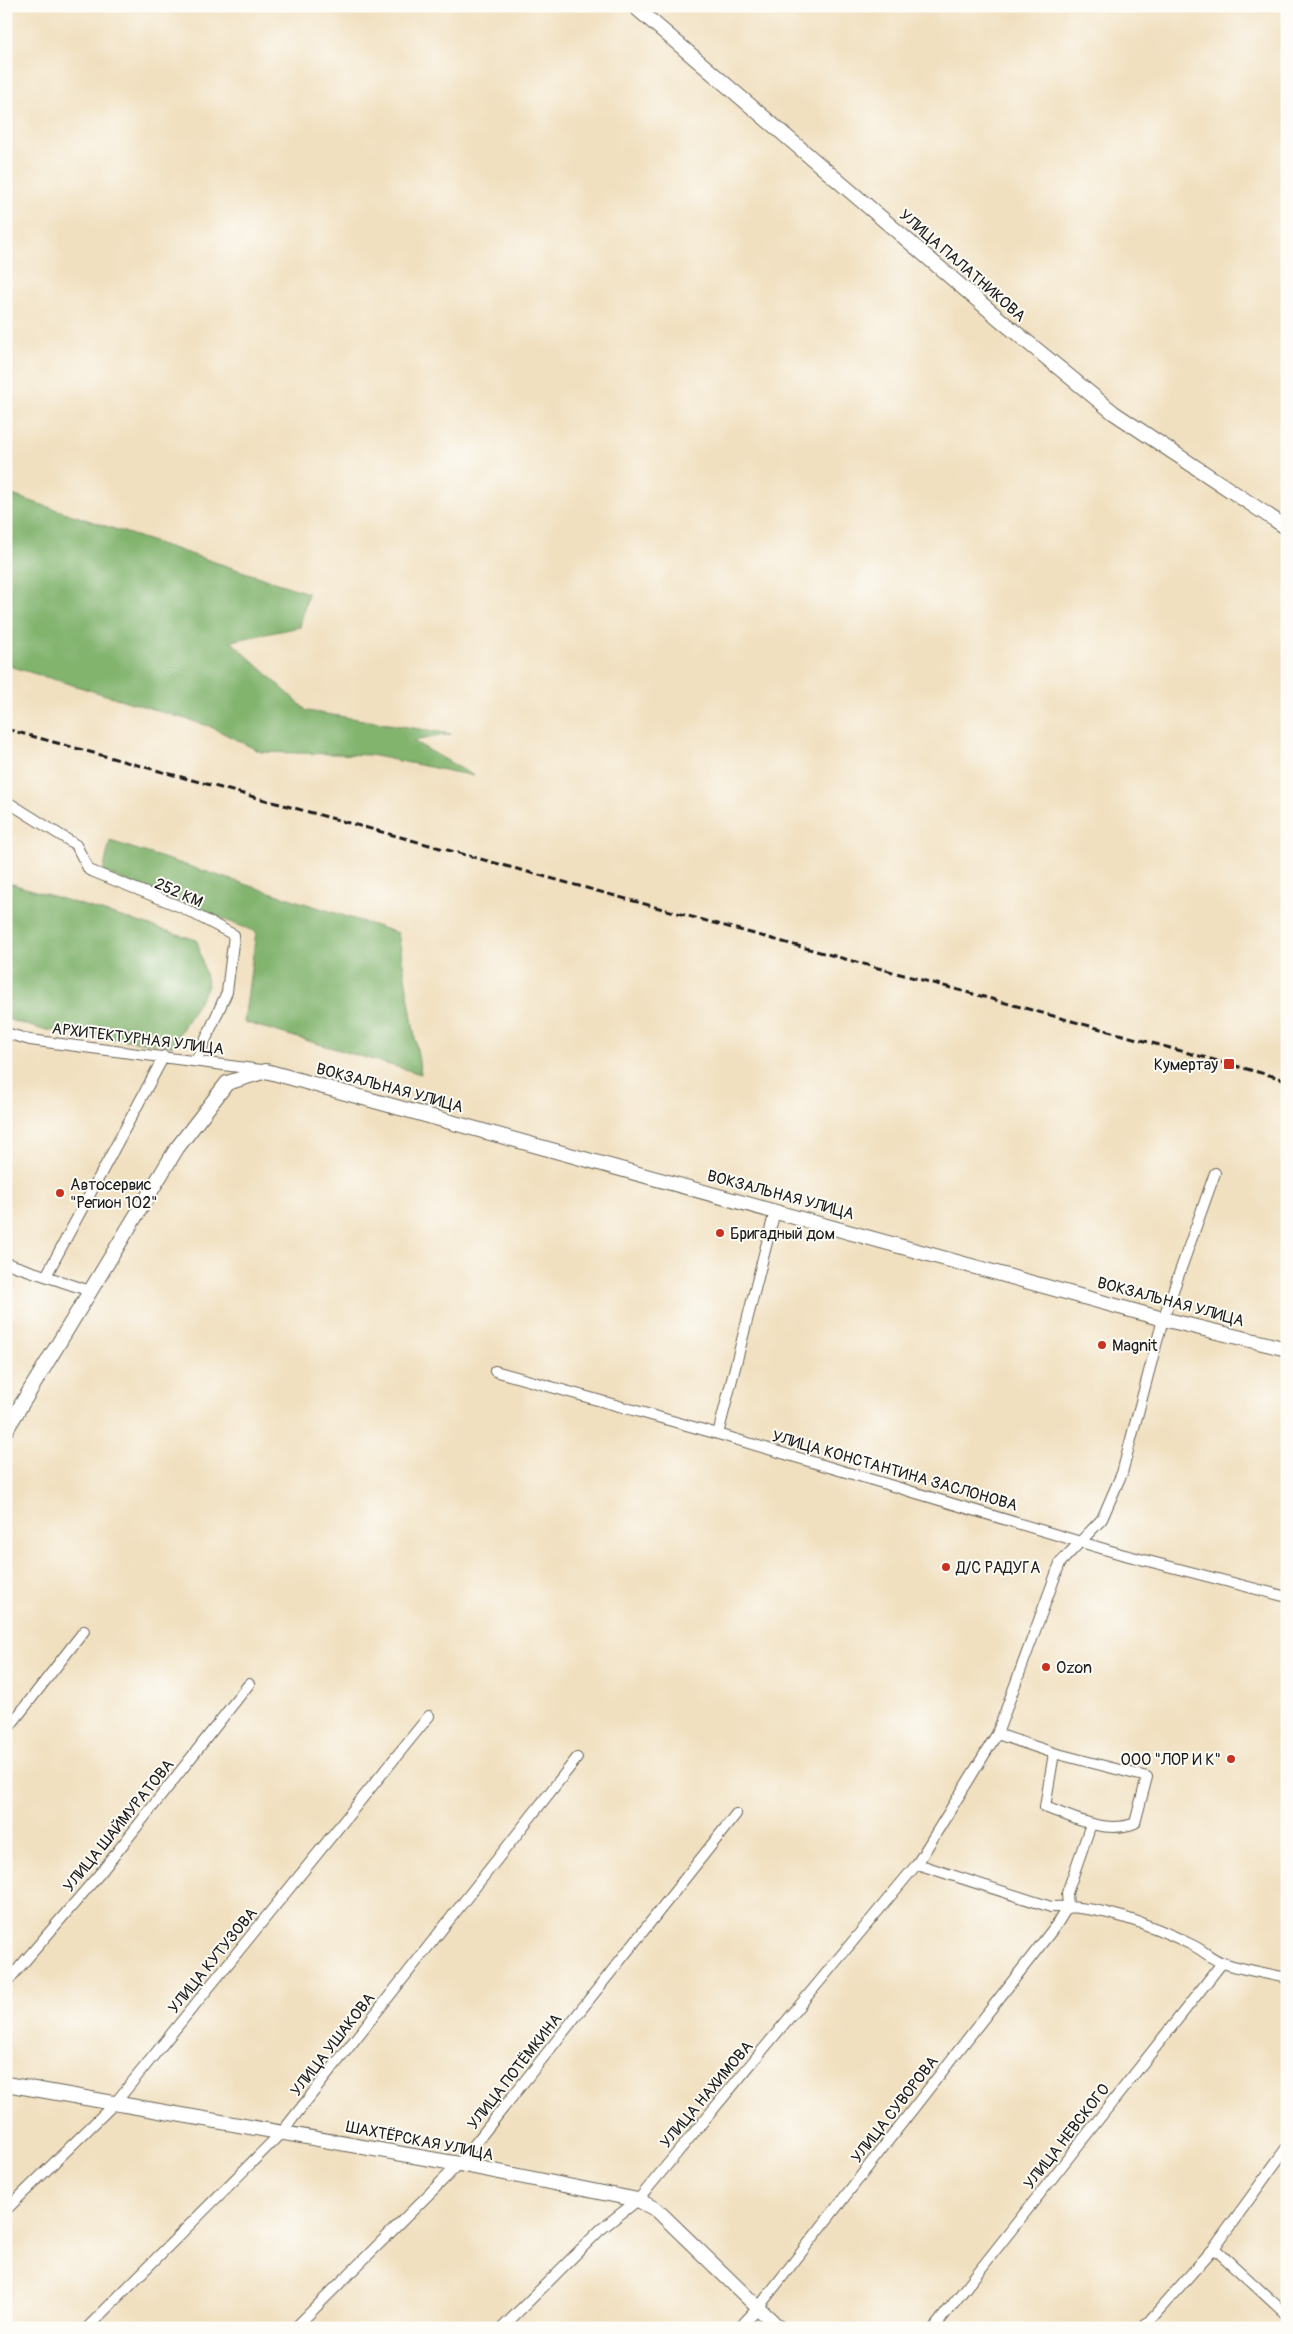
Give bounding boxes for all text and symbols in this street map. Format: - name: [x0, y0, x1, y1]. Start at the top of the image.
- street label: УЛИЦА ПАЛАТНИКОВА: [895, 205, 1030, 326]
- street label: 252 КМ: [151, 873, 206, 912]
- street label: АРХИТЕКТУРНАЯ УЛИЦА: [51, 1019, 225, 1059]
- place label: Кумертау: [1154, 1055, 1218, 1075]
- marker: Кумертау: [1222, 1057, 1236, 1071]
- street label: ВОКЗАЛЬНАЯ УЛИЦА: [314, 1059, 465, 1117]
- street label: ВОКЗАЛЬНАЯ УЛИЦА: [705, 1166, 856, 1224]
- place label: Автосервис "Регион 102": [70, 1175, 158, 1213]
- marker: Автосервис "Регион 102": [54, 1187, 66, 1199]
- place label: Бригадный дом: [730, 1224, 835, 1244]
- marker: Бригадный дом: [714, 1227, 726, 1239]
- street label: ВОКЗАЛЬНАЯ УЛИЦА: [1095, 1273, 1246, 1331]
- place label: Magnit: [1112, 1336, 1158, 1356]
- marker: Magnit: [1096, 1339, 1108, 1351]
- street label: УЛИЦА КОНСТАНТИНА ЗАСЛОНОВА: [770, 1426, 1020, 1516]
- place label: Д/С РАДУГА: [955, 1558, 1040, 1578]
- marker: Д/С РАДУГА: [940, 1561, 952, 1573]
- place label: Ozon: [1056, 1658, 1092, 1678]
- marker: Ozon: [1040, 1661, 1052, 1673]
- place label: ООО "ЛОР И К": [1121, 1750, 1221, 1770]
- marker: ООО "ЛОР И К": [1225, 1753, 1237, 1765]
- street label: УЛИЦА ШАЙМУРАТОВА: [59, 1755, 178, 1896]
- street label: УЛИЦА КУТУЗОВА: [164, 1904, 262, 2018]
- street label: УЛИЦА УШАКОВА: [286, 1989, 379, 2100]
- street label: УЛИЦА ПОТЁМКИНА: [463, 2010, 566, 2134]
- street label: УЛИЦА НАХИМОВА: [656, 2037, 757, 2152]
- street label: УЛИЦА СУВОРОВА: [847, 2052, 943, 2167]
- street label: УЛИЦА НЕВСКОГО: [1019, 2080, 1114, 2193]
- street label: ШАХТЁРСКАЯ УЛИЦА: [344, 2117, 495, 2165]

